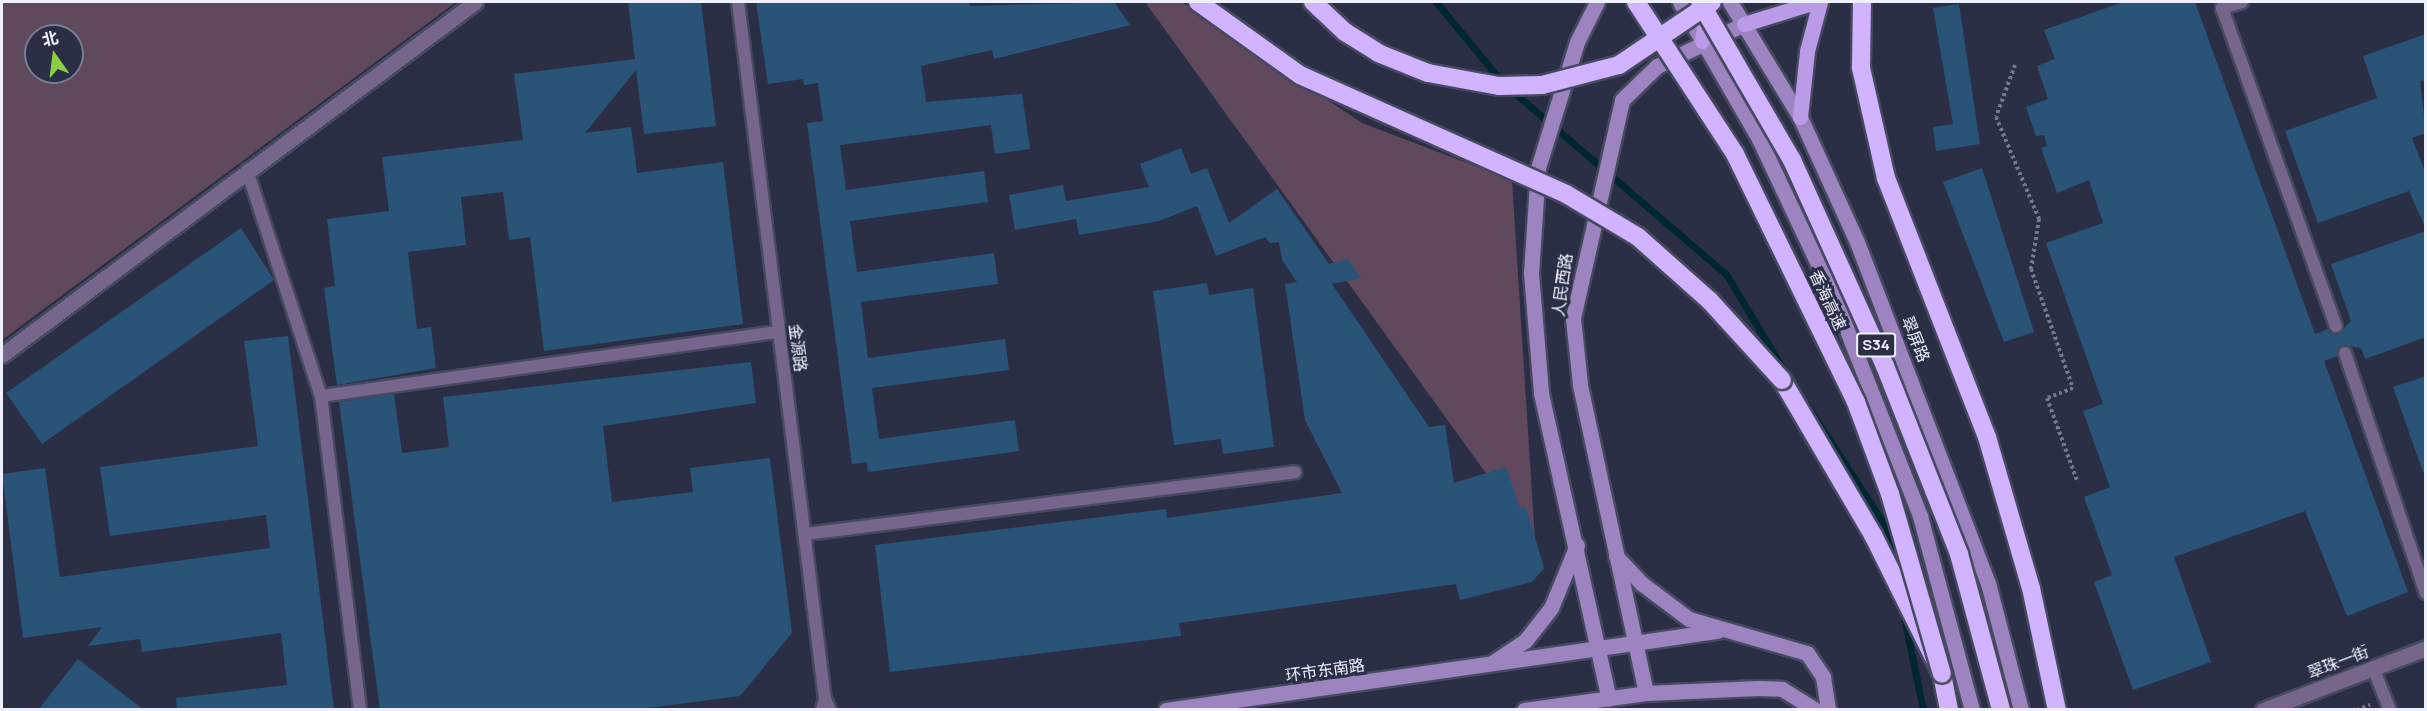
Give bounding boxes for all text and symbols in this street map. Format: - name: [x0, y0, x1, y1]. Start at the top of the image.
- north arrow: [24, 24, 84, 84]
- text: 北: [40, 26, 61, 51]
- street label: 人民西路: [1548, 252, 1576, 318]
- street label: 香海高速: [1806, 267, 1850, 333]
- street label: 翠屏路: [1898, 313, 1934, 365]
- street label: 金源路: [786, 323, 810, 373]
- road number: S34: [1855, 333, 1897, 357]
- street label: 翠珠一街: [2305, 642, 2371, 682]
- street label: 环市东南路: [1284, 655, 1366, 685]

